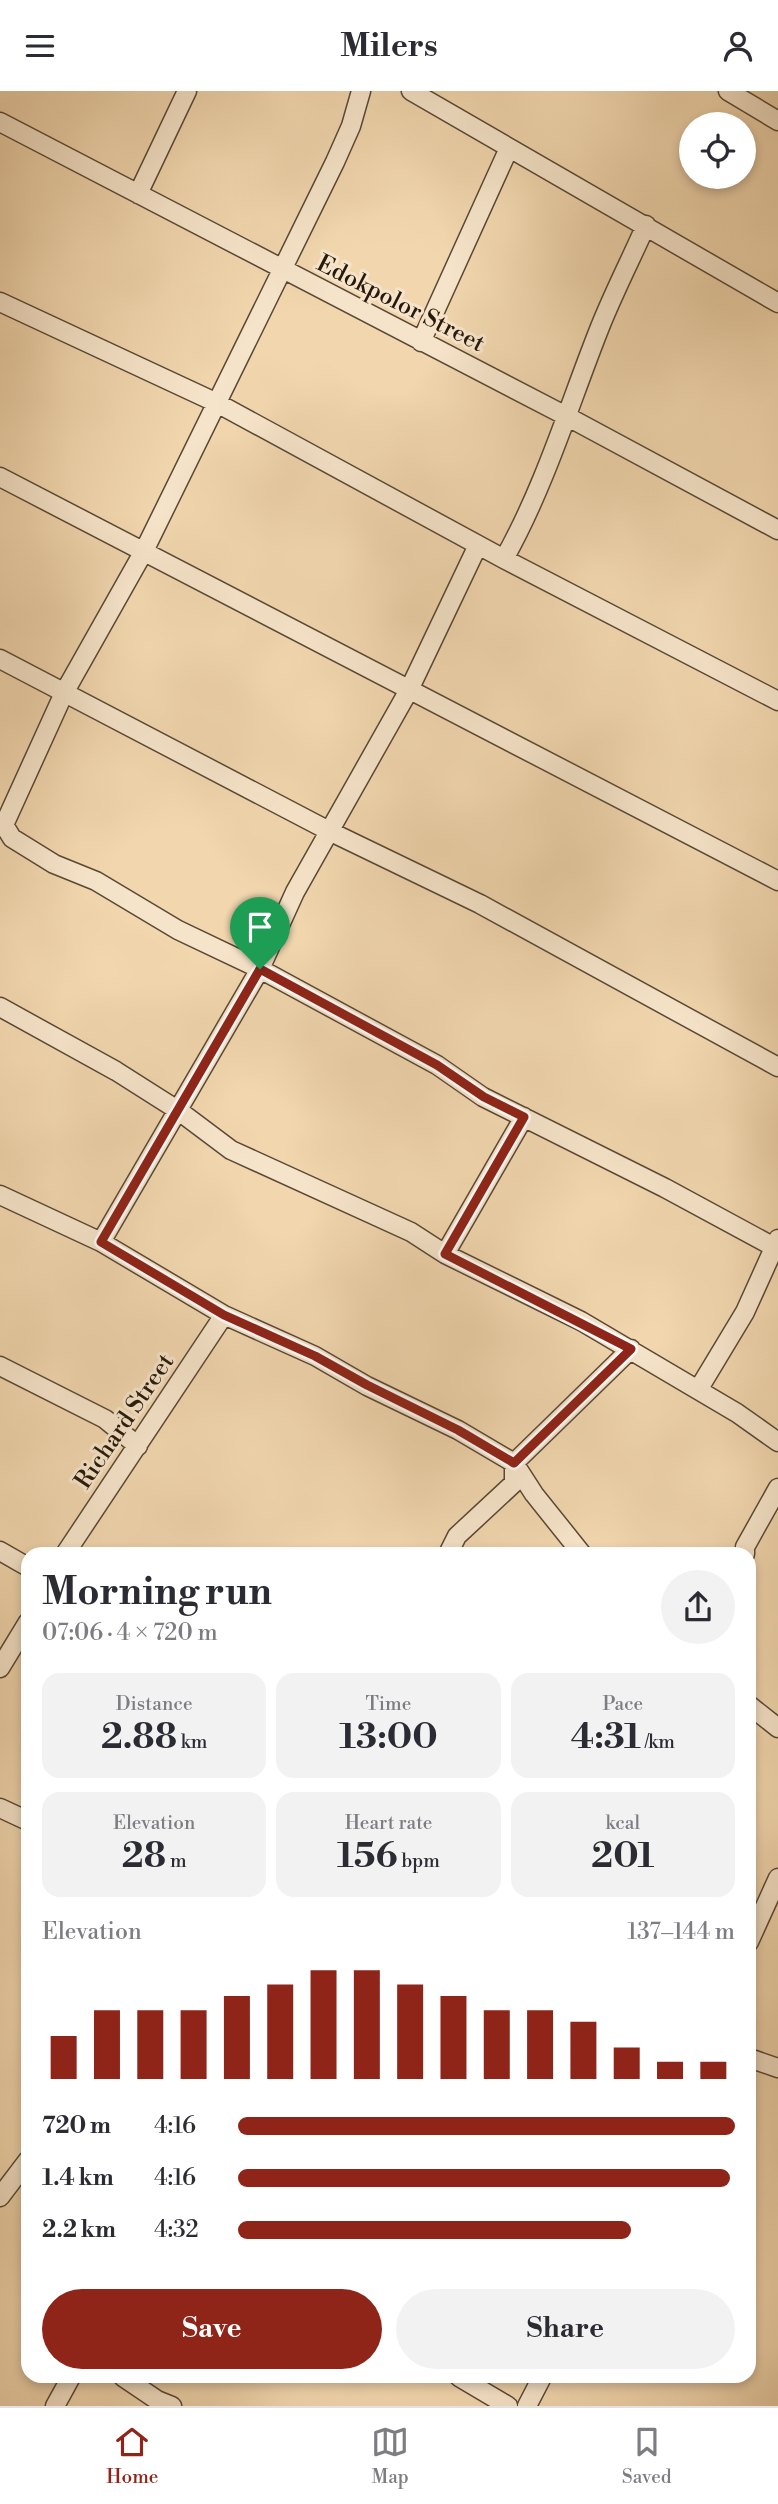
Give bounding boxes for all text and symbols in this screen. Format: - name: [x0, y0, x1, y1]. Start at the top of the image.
- text: Milers: [340, 26, 438, 66]
- icon: menu: [21, 27, 59, 65]
- icon: person: [719, 27, 757, 65]
- map controls: [679, 112, 756, 189]
- button: locate: [679, 112, 756, 189]
- street label: Edokpolor Street: [311, 249, 490, 359]
- pin: [230, 897, 290, 969]
- icon: arrive: [241, 908, 279, 946]
- street label: Richard Street: [69, 1348, 181, 1495]
- text: Morning run: [42, 1569, 272, 1616]
- button: share: [661, 1570, 735, 1644]
- text: 07:06 · 4 × 720 m: [42, 1619, 218, 1647]
- text: Distance: [116, 1692, 193, 1716]
- text: Time: [366, 1692, 411, 1716]
- text: Pace: [602, 1692, 643, 1716]
- text: 2.88: [101, 1716, 177, 1759]
- text: 13:00: [339, 1716, 438, 1759]
- text: 4:31: [571, 1716, 641, 1759]
- text: km: [177, 1730, 207, 1754]
- text: /km: [641, 1730, 675, 1754]
- text: Elevation: [113, 1811, 195, 1835]
- text: Heart rate: [345, 1811, 432, 1835]
- text: kcal: [606, 1811, 640, 1835]
- text: 28: [122, 1835, 166, 1878]
- text: 156: [337, 1835, 398, 1878]
- text: 201: [591, 1835, 654, 1878]
- text: m: [166, 1849, 187, 1873]
- text: bpm: [398, 1849, 440, 1873]
- text: Elevation: [42, 1918, 142, 1946]
- text: 137–144 m: [627, 1918, 735, 1946]
- text: 720 m: [42, 2112, 111, 2140]
- text: 4:16: [154, 2112, 196, 2140]
- text: 1.4 km: [42, 2164, 114, 2192]
- text: 4:16: [154, 2164, 196, 2192]
- text: 2.2 km: [42, 2216, 116, 2244]
- text: 4:32: [154, 2216, 199, 2244]
- button: Save: [42, 2289, 382, 2369]
- button: Share: [396, 2289, 735, 2369]
- tab: Home: [106, 2423, 158, 2489]
- tab: Map: [371, 2423, 409, 2489]
- tab: Saved: [622, 2423, 672, 2489]

